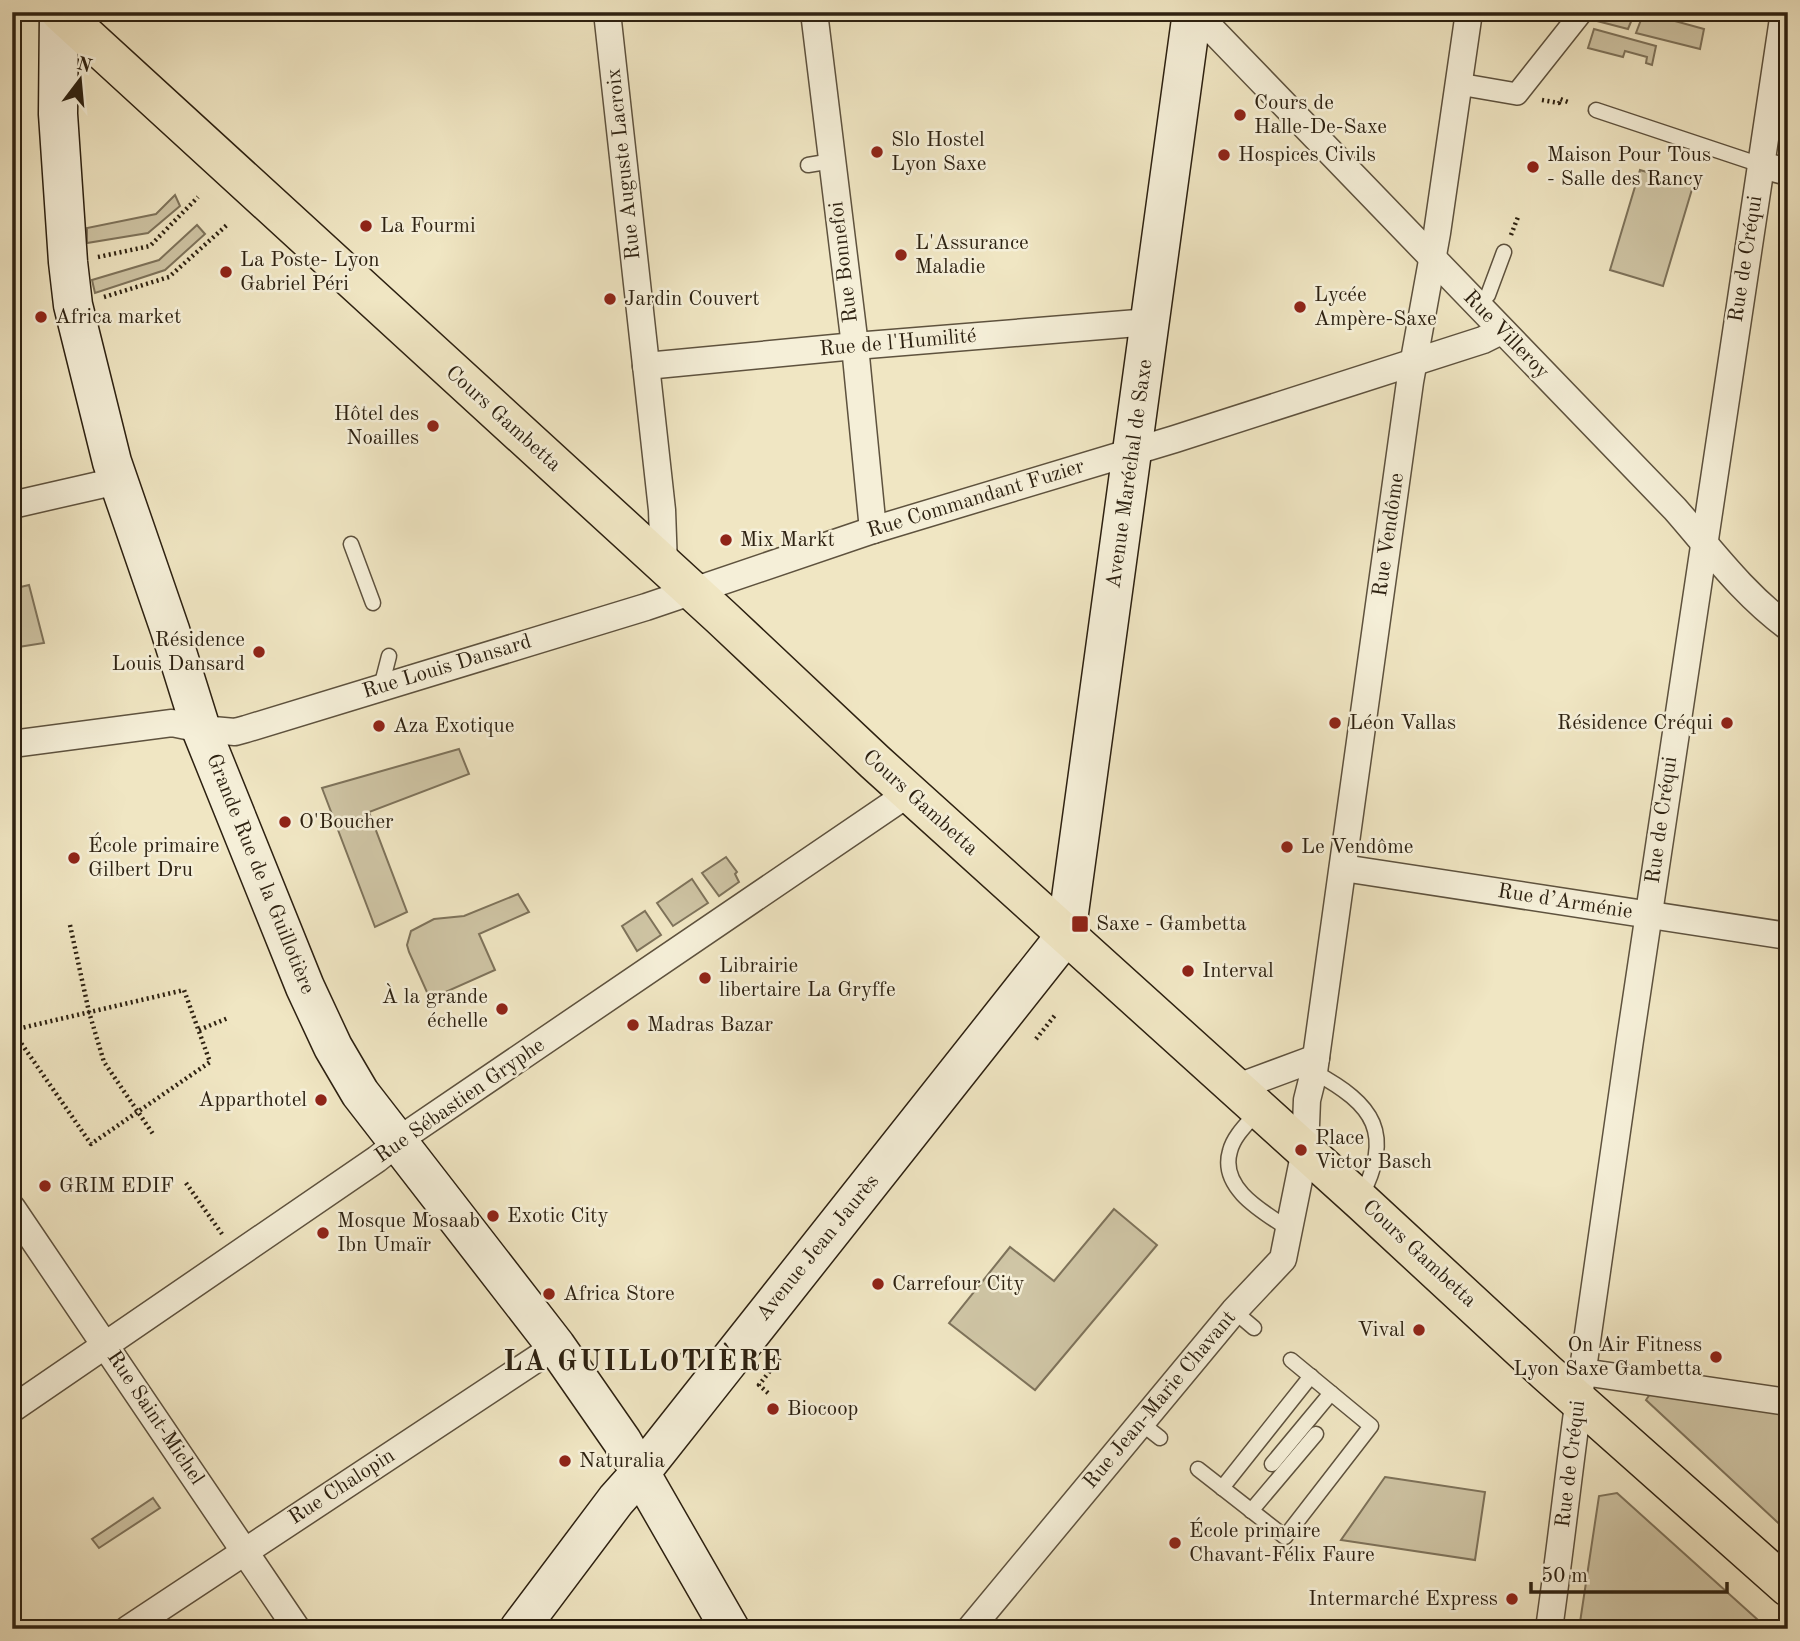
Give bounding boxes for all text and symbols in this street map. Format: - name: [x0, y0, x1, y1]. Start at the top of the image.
- north arrow: [46, 46, 116, 116]
- text: N: [74, 55, 94, 77]
- street label: Rue Auguste Lacroix: [603, 67, 645, 261]
- place label: Cours de Halle-De-Saxe: [1254, 93, 1387, 138]
- marker: Cours de Halle-De-Saxe: [1232, 107, 1248, 123]
- place label: Slo Hostel Lyon Saxe: [891, 130, 986, 175]
- marker: Slo Hostel Lyon Saxe: [869, 144, 885, 160]
- place label: Hospices Civils: [1238, 145, 1376, 166]
- place label: Maison Pour Tous - Salle des Rancy: [1547, 145, 1711, 190]
- marker: Hospices Civils: [1216, 147, 1232, 163]
- marker: Maison Pour Tous - Salle des Rancy: [1525, 159, 1541, 175]
- street label: Rue de Créqui: [1726, 194, 1766, 324]
- street label: Rue Bonnefoi: [826, 200, 862, 324]
- place label: La Fourmi: [380, 216, 476, 237]
- marker: La Fourmi: [358, 218, 374, 234]
- place label: L'Assurance Maladie: [915, 233, 1029, 278]
- marker: L'Assurance Maladie: [893, 247, 909, 263]
- place label: La Poste- Lyon Gabriel Péri: [240, 250, 380, 295]
- marker: La Poste- Lyon Gabriel Péri: [218, 264, 234, 280]
- place label: Lycée Ampère-Saxe: [1314, 285, 1437, 330]
- street label: Rue Villeroy: [1459, 287, 1553, 383]
- place label: Jardin Couvert: [624, 289, 760, 310]
- marker: Jardin Couvert: [602, 291, 618, 307]
- marker: Lycée Ampère-Saxe: [1292, 299, 1308, 315]
- place label: Africa market: [55, 307, 181, 328]
- marker: Africa market: [33, 309, 49, 325]
- street label: Rue de l'Humilité: [819, 326, 977, 360]
- street label: Avenue Maréchal de Saxe: [1104, 358, 1156, 590]
- street label: Cours Gambetta: [441, 362, 565, 476]
- place label: Hôtel des Noailles: [334, 404, 419, 449]
- marker: Hôtel des Noailles: [425, 418, 441, 434]
- street label: Rue Commandant Fuzier: [865, 456, 1087, 542]
- street label: Rue Vendôme: [1370, 472, 1408, 598]
- place label: Mix Markt: [740, 530, 835, 551]
- marker: Mix Markt: [718, 532, 734, 548]
- place label: Résidence Louis Dansard: [111, 630, 245, 675]
- street label: Rue Louis Dansard: [360, 631, 534, 703]
- marker: Résidence Louis Dansard: [251, 644, 267, 660]
- place label: Léon Vallas: [1349, 713, 1456, 734]
- place label: Résidence Créqui: [1557, 713, 1713, 734]
- marker: Léon Vallas: [1327, 715, 1343, 731]
- marker: Résidence Créqui: [1719, 715, 1735, 731]
- place label: Aza Exotique: [393, 716, 514, 737]
- marker: Aza Exotique: [371, 718, 387, 734]
- street label: Cours Gambetta: [858, 746, 982, 860]
- street label: Grande Rue de la Guillotière: [202, 751, 318, 997]
- street label: Rue de Créqui: [1643, 755, 1681, 885]
- place label: O'Boucher: [299, 812, 394, 833]
- marker: O'Boucher: [277, 814, 293, 830]
- place label: École primaire Gilbert Dru: [88, 832, 219, 881]
- place label: Le Vendôme: [1301, 837, 1414, 858]
- marker: Le Vendôme: [1279, 839, 1295, 855]
- marker: École primaire Gilbert Dru: [66, 850, 82, 866]
- street label: Rue d’Arménie: [1496, 881, 1634, 923]
- marker: Saxe - Gambetta: [1070, 914, 1090, 934]
- place label: Saxe - Gambetta: [1096, 914, 1247, 935]
- place label: Librairie libertaire La Gryffe: [719, 956, 896, 1001]
- place label: Interval: [1202, 961, 1274, 982]
- marker: Interval: [1180, 963, 1196, 979]
- marker: Librairie libertaire La Gryffe: [697, 970, 713, 986]
- place label: À la grande échelle: [382, 983, 488, 1032]
- marker: À la grande échelle: [494, 1001, 510, 1017]
- place label: Madras Bazar: [647, 1015, 773, 1036]
- marker: Madras Bazar: [625, 1017, 641, 1033]
- street label: Rue Sébastien Gryphe: [371, 1035, 549, 1167]
- place label: Apparthotel: [198, 1090, 307, 1111]
- marker: Apparthotel: [313, 1092, 329, 1108]
- place label: Place Victor Basch: [1315, 1128, 1432, 1173]
- marker: Place Victor Basch: [1293, 1142, 1309, 1158]
- street label: Avenue Jean Jaurès: [753, 1171, 883, 1325]
- place label: GRIM EDIF: [59, 1176, 174, 1197]
- marker: GRIM EDIF: [37, 1178, 53, 1194]
- street label: Cours Gambetta: [1358, 1196, 1480, 1312]
- place label: Exotic City: [507, 1206, 609, 1227]
- marker: Exotic City: [485, 1208, 501, 1224]
- place label: Mosque Mosaab Ibn Umaïr: [337, 1211, 480, 1256]
- marker: Mosque Mosaab Ibn Umaïr: [315, 1225, 331, 1241]
- place label: Carrefour City: [892, 1274, 1025, 1295]
- marker: Carrefour City: [870, 1276, 886, 1292]
- place label: Africa Store: [563, 1284, 675, 1305]
- marker: Africa Store: [541, 1286, 557, 1302]
- street label: Rue Jean-Marie Chavant: [1080, 1307, 1240, 1493]
- place label: Vival: [1358, 1320, 1405, 1341]
- marker: Vival: [1411, 1322, 1427, 1338]
- place label: On Air Fitness Lyon Saxe Gambetta: [1513, 1335, 1702, 1380]
- district label: LA GUILLOTIÈRE: [503, 1342, 783, 1377]
- street label: Rue Saint-Michel: [103, 1347, 208, 1489]
- marker: On Air Fitness Lyon Saxe Gambetta: [1708, 1349, 1724, 1365]
- place label: Biocoop: [787, 1399, 858, 1420]
- street label: Rue de Créqui: [1553, 1399, 1589, 1529]
- marker: Biocoop: [765, 1401, 781, 1417]
- street label: Rue Chalopin: [285, 1445, 399, 1529]
- place label: Naturalia: [579, 1451, 665, 1472]
- marker: Naturalia: [557, 1453, 573, 1469]
- place label: École primaire Chavant-Félix Faure: [1189, 1517, 1375, 1566]
- marker: École primaire Chavant-Félix Faure: [1167, 1535, 1183, 1551]
- scale bar: [1531, 1550, 1727, 1594]
- text: 50 m: [1541, 1566, 1588, 1587]
- place label: Intermarché Express: [1308, 1589, 1498, 1610]
- marker: Intermarché Express: [1504, 1591, 1520, 1607]

